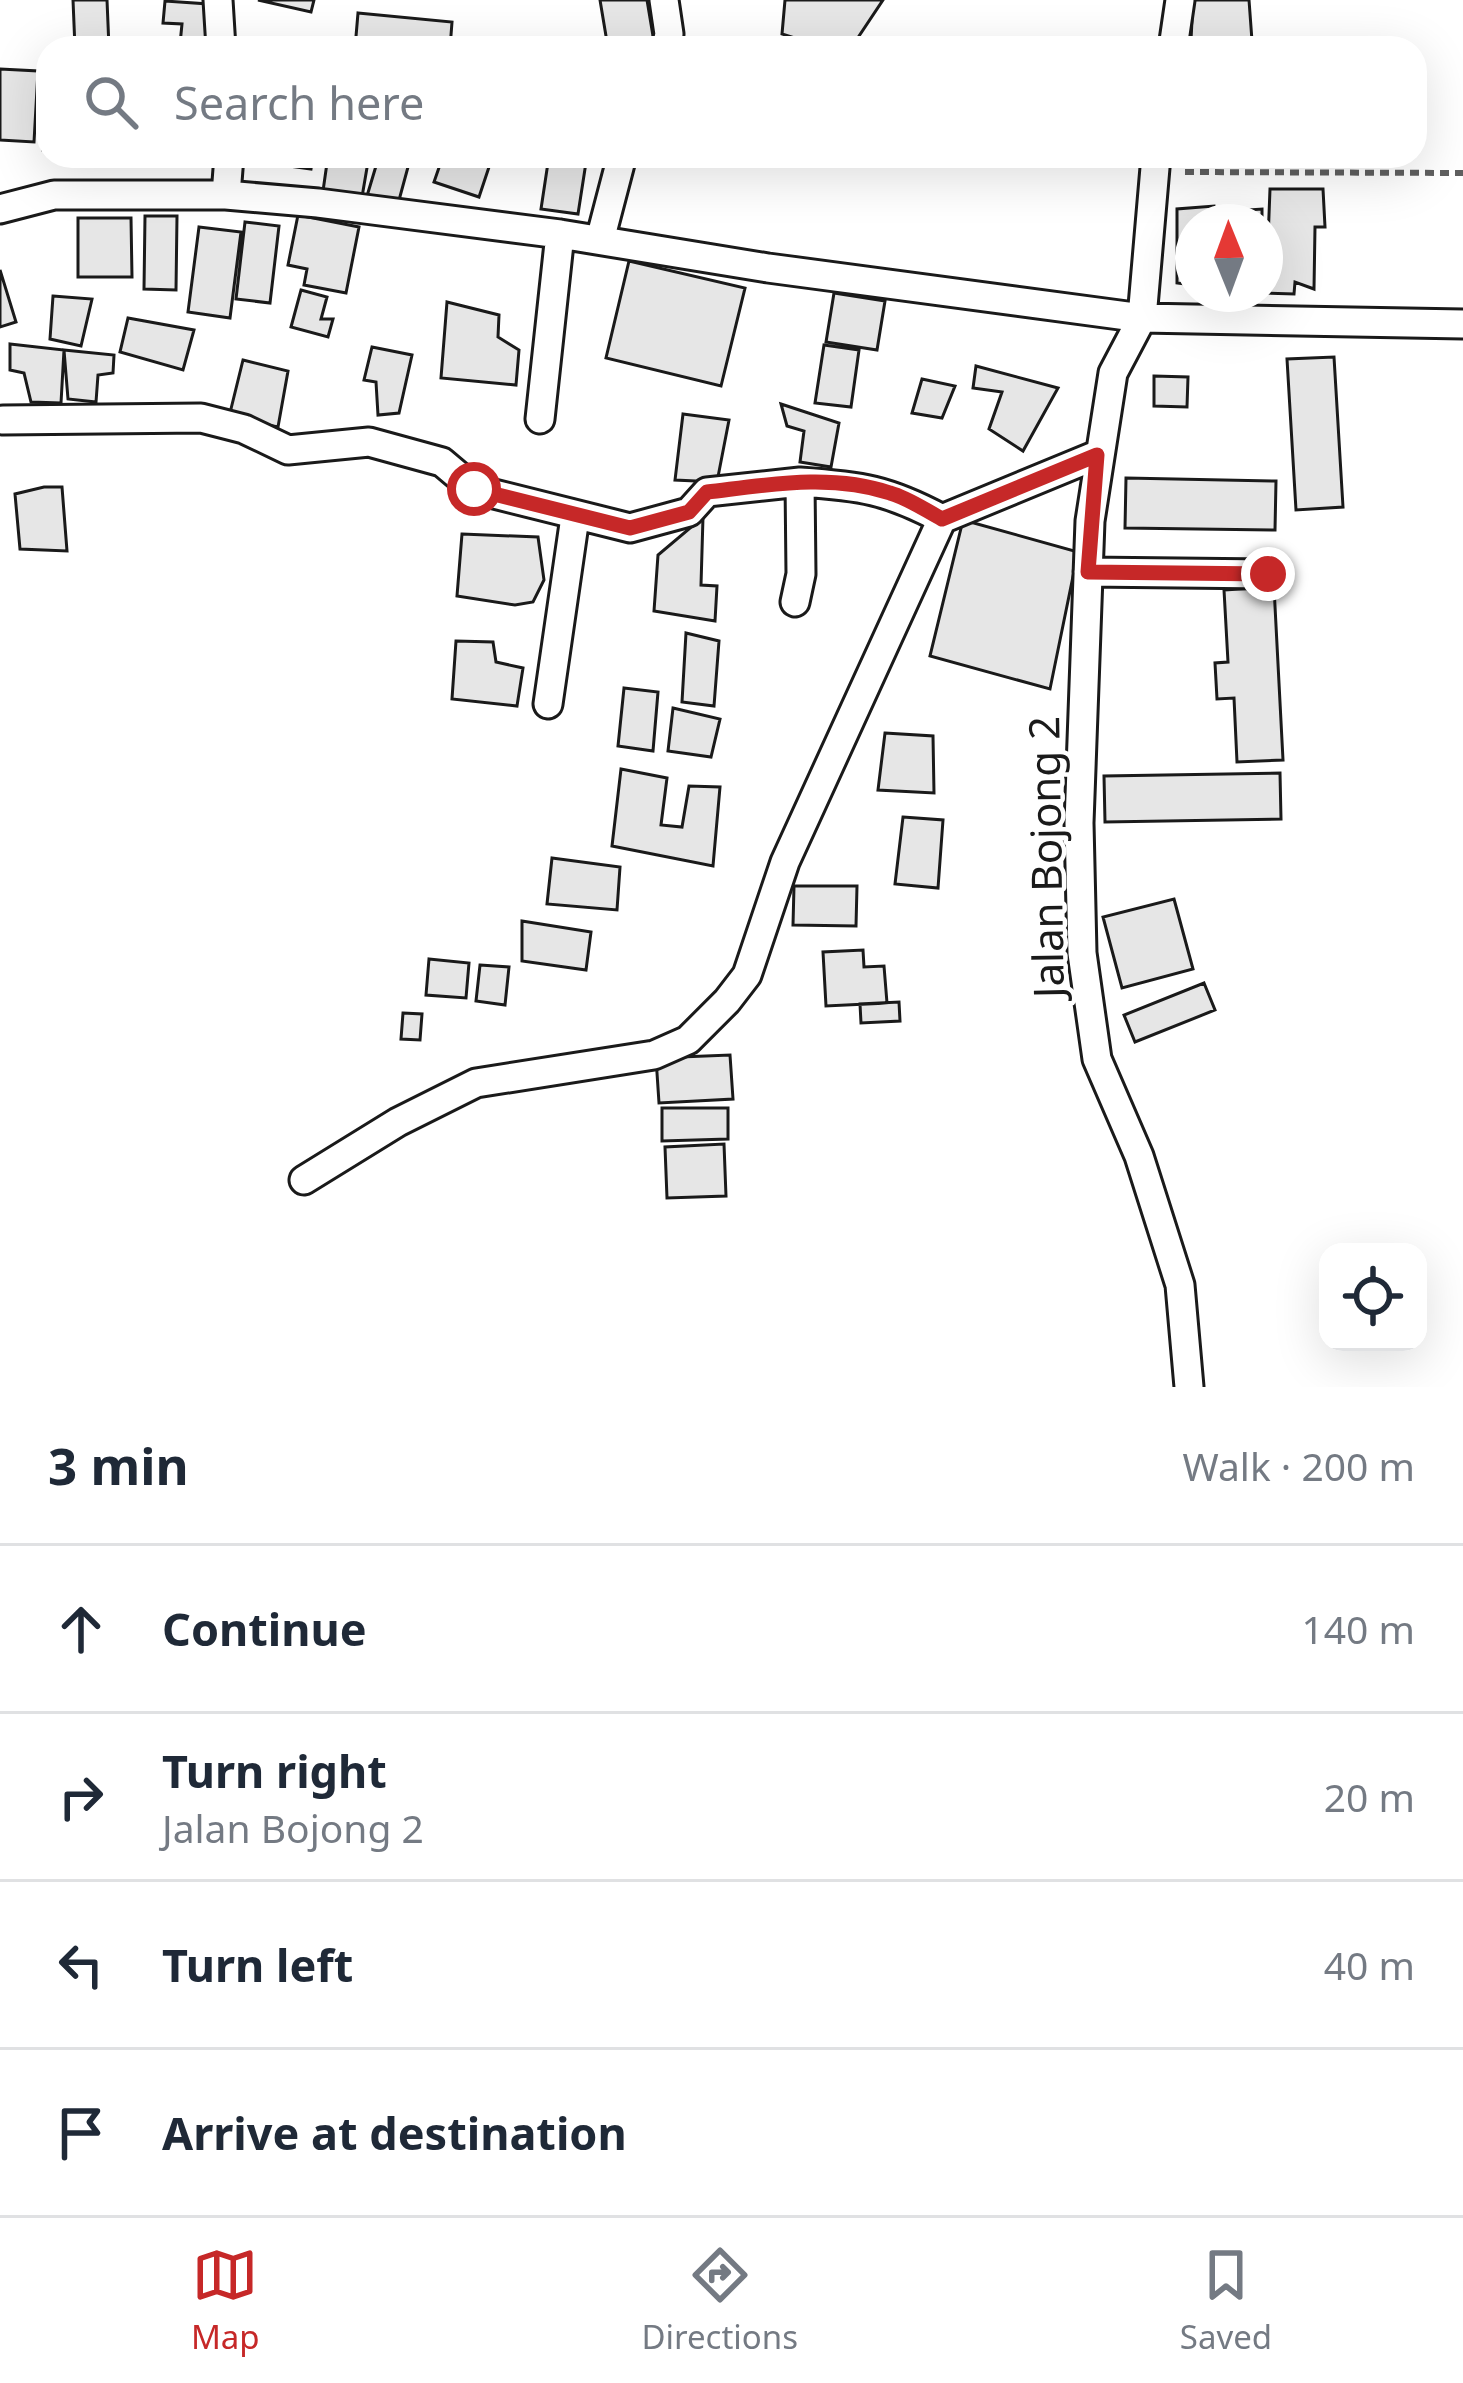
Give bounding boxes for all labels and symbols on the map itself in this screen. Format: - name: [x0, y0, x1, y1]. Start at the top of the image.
- north arrow: [1175, 204, 1283, 312]
- route start: [447, 462, 501, 516]
- route end: [1241, 547, 1295, 601]
- street label: Jalan Bojong 2: [1014, 716, 1076, 1002]

